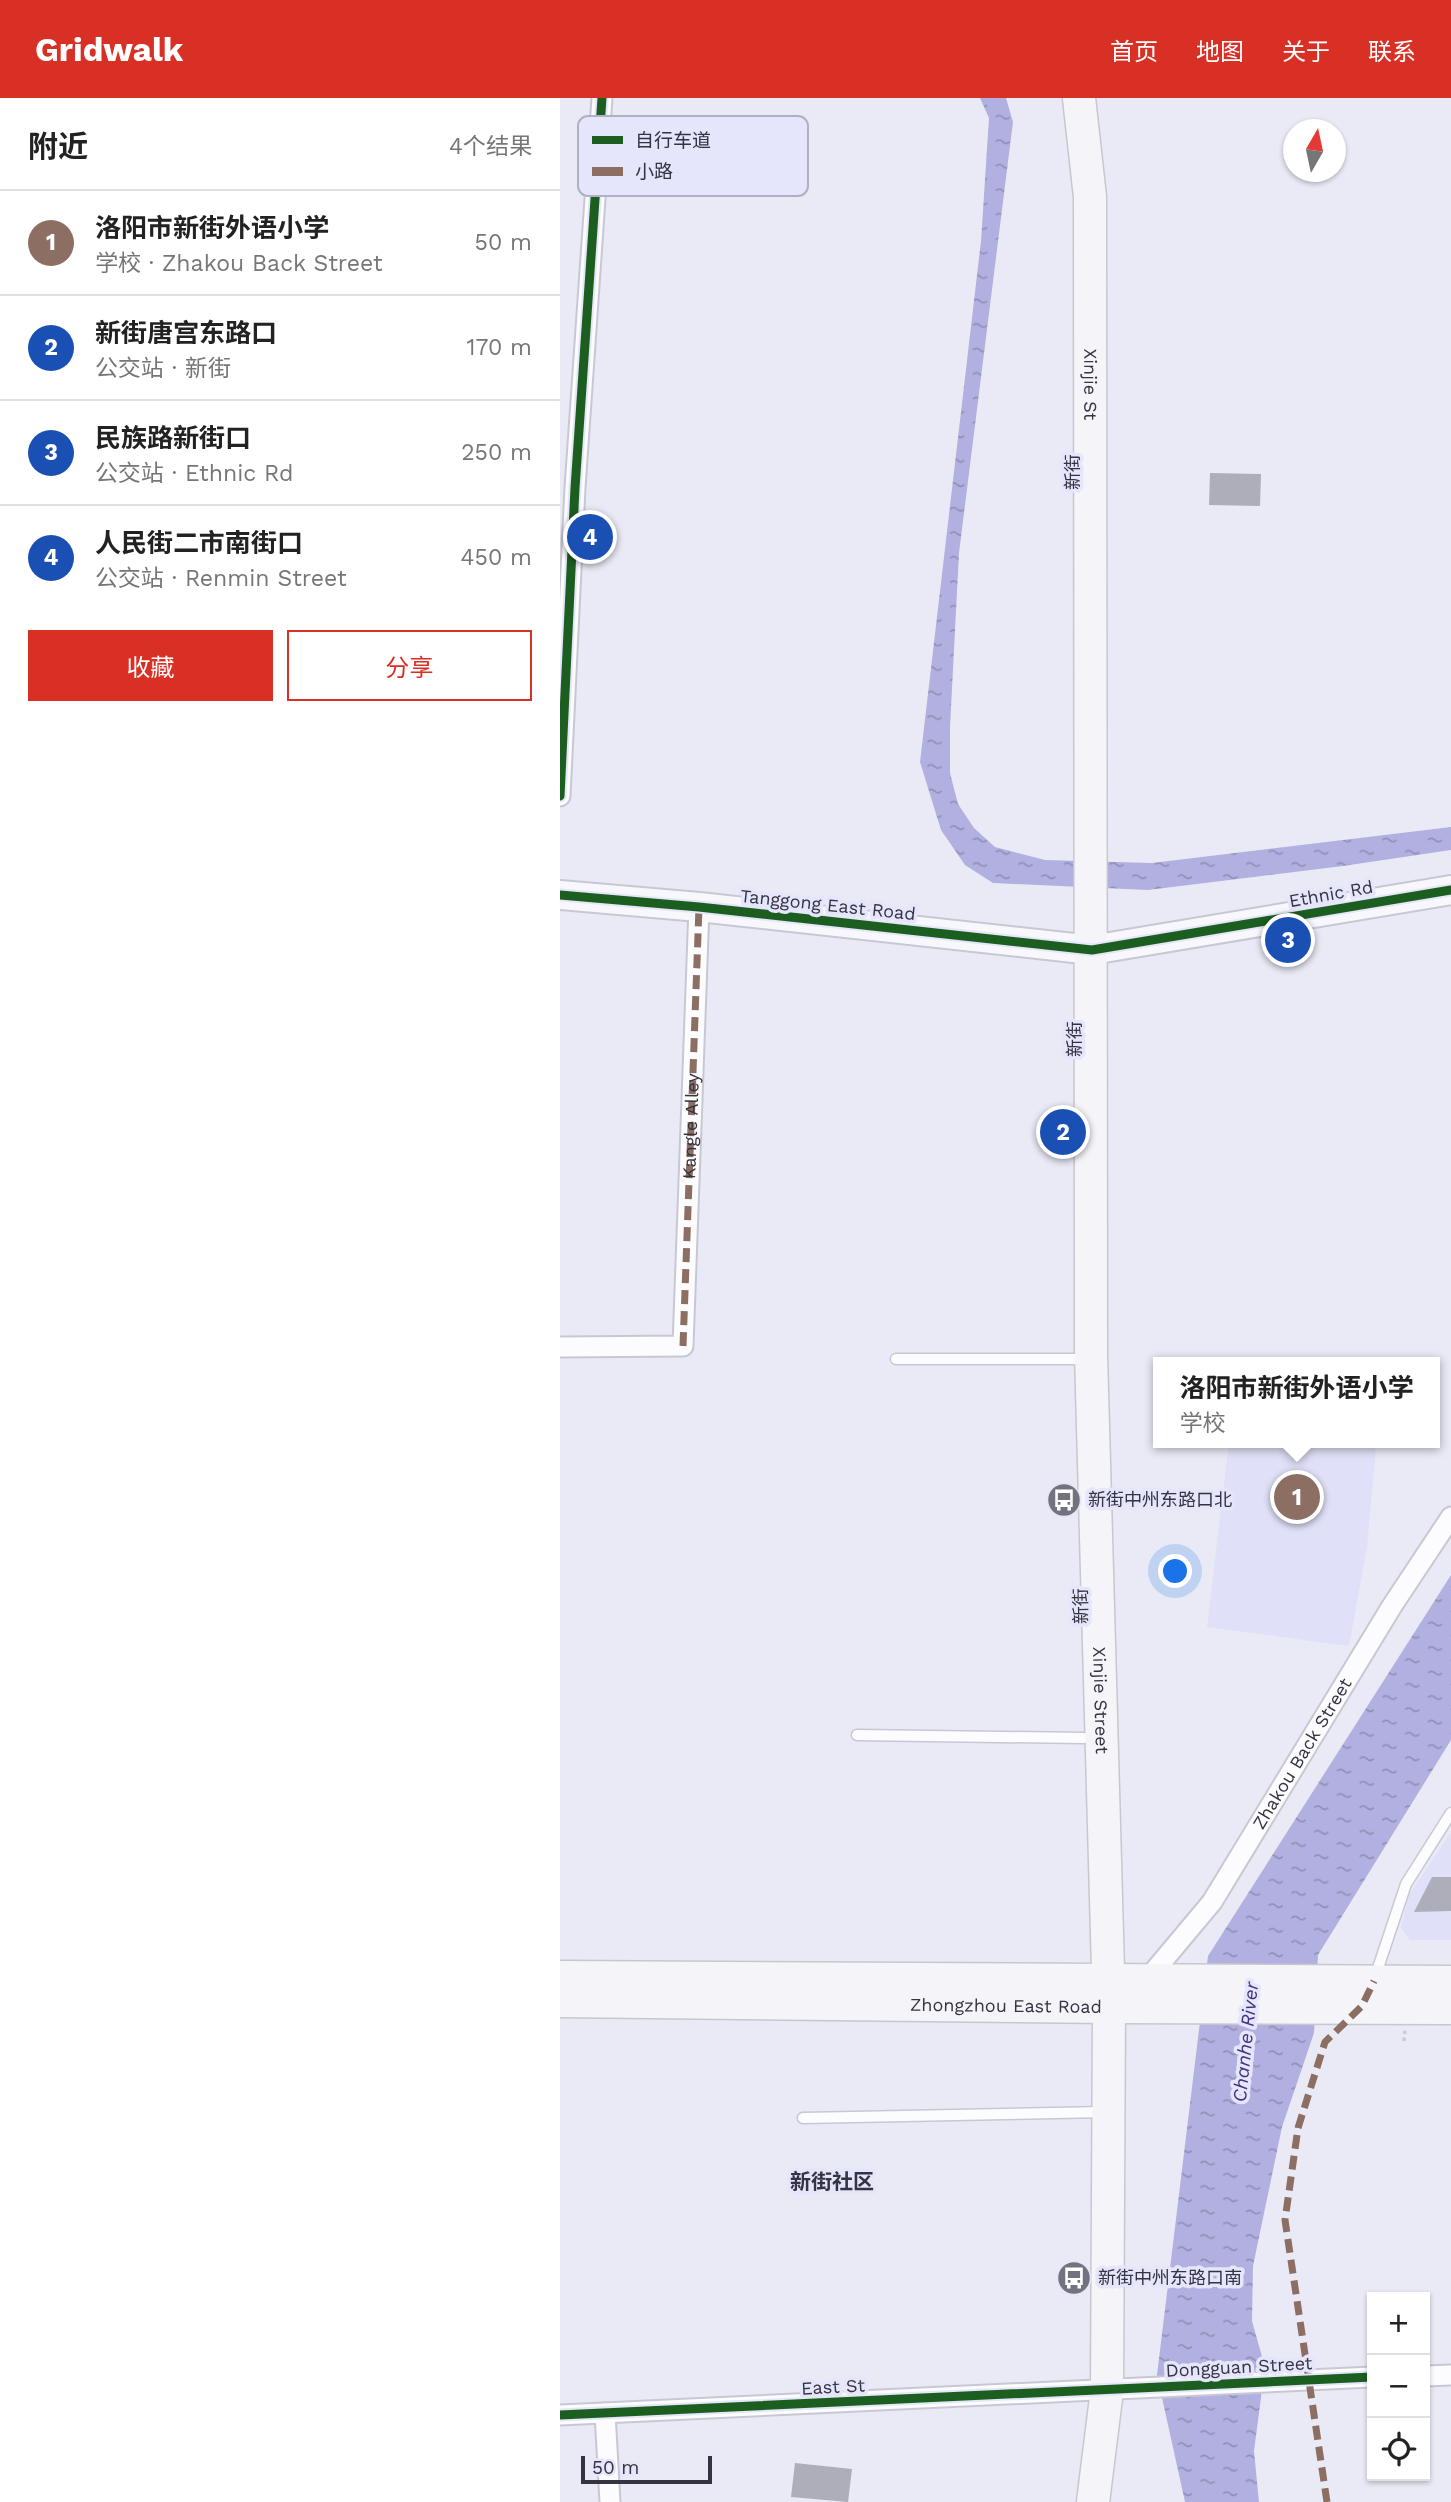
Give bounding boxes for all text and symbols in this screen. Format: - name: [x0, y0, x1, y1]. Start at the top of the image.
- text: Gridwalk: [35, 30, 183, 69]
- text: 首页: [1110, 38, 1158, 66]
- text: 地图: [1196, 38, 1244, 66]
- text: 关于: [1282, 38, 1330, 66]
- text: 联系: [1368, 38, 1416, 66]
- legend: [578, 116, 808, 196]
- north arrow: [1283, 119, 1346, 182]
- text: 附近: [28, 129, 88, 164]
- text: 自行车道: [635, 129, 711, 152]
- text: 4个结果: [449, 133, 532, 160]
- text: 小路: [635, 160, 673, 183]
- text: 洛阳市新街外语小学: [95, 213, 329, 243]
- text: 1: [46, 229, 56, 256]
- text: 50 m: [475, 229, 532, 256]
- text: 学校 · Zhakou Back Street: [95, 250, 383, 277]
- text: 新街唐宫东路口: [95, 318, 277, 348]
- text: 2: [44, 334, 58, 361]
- text: 170 m: [467, 334, 532, 361]
- street label: Xinjie St: [1080, 348, 1101, 421]
- text: 公交站 · 新街: [95, 355, 231, 382]
- text: 民族路新街口: [95, 423, 251, 453]
- text: 3: [44, 439, 58, 466]
- text: 250 m: [461, 439, 532, 466]
- street label: 新街: [1062, 454, 1083, 490]
- text: 公交站 · Ethnic Rd: [95, 460, 293, 487]
- pin: 4: [567, 511, 613, 563]
- text: 人民街二市南街口: [95, 528, 303, 558]
- text: 4: [44, 544, 58, 571]
- text: 450 m: [460, 544, 532, 571]
- text: 公交站 · Renmin Street: [95, 565, 347, 592]
- button: 收藏: [28, 630, 273, 701]
- button: 分享: [287, 630, 532, 701]
- street label: Ethnic Rd: [1287, 876, 1375, 911]
- street label: Tanggong East Road: [739, 885, 917, 924]
- pin: 3: [1265, 914, 1311, 966]
- street label: 新街: [1064, 1021, 1085, 1057]
- street label: Kangle Alley: [678, 1072, 703, 1179]
- pin: 2: [1040, 1106, 1086, 1158]
- popup: [1153, 1357, 1440, 1448]
- text: 洛阳市新街外语小学: [1179, 1373, 1414, 1403]
- text: 学校: [1179, 1410, 1225, 1437]
- pin: 1: [1274, 1471, 1320, 1523]
- bus stop icon: 新街中州东路口北: [1045, 1481, 1083, 1519]
- place label: 新街中州东路口北: [1088, 1489, 1232, 1510]
- your location: [1158, 1554, 1192, 1588]
- street label: 新街: [1070, 1588, 1091, 1624]
- street label: Xinjie Street: [1089, 1646, 1113, 1755]
- street label: Zhakou Back Street: [1248, 1674, 1356, 1833]
- water label: Chanhe River: [1228, 1980, 1263, 2103]
- street label: Zhongzhou East Road: [910, 1994, 1102, 2017]
- district label: 新街社区: [790, 2169, 874, 2194]
- bus stop icon: 新街中州东路口南: [1055, 2259, 1093, 2297]
- place label: 新街中州东路口南: [1098, 2267, 1242, 2288]
- map controls: [1367, 2292, 1430, 2481]
- button: +: [1367, 2292, 1430, 2355]
- street label: Dongguan Street: [1165, 2352, 1313, 2381]
- button: −: [1367, 2355, 1430, 2418]
- street label: East St: [801, 2374, 866, 2399]
- button: locate: [1367, 2418, 1430, 2481]
- scale bar: [581, 2453, 712, 2485]
- text: 50 m: [592, 2456, 639, 2479]

